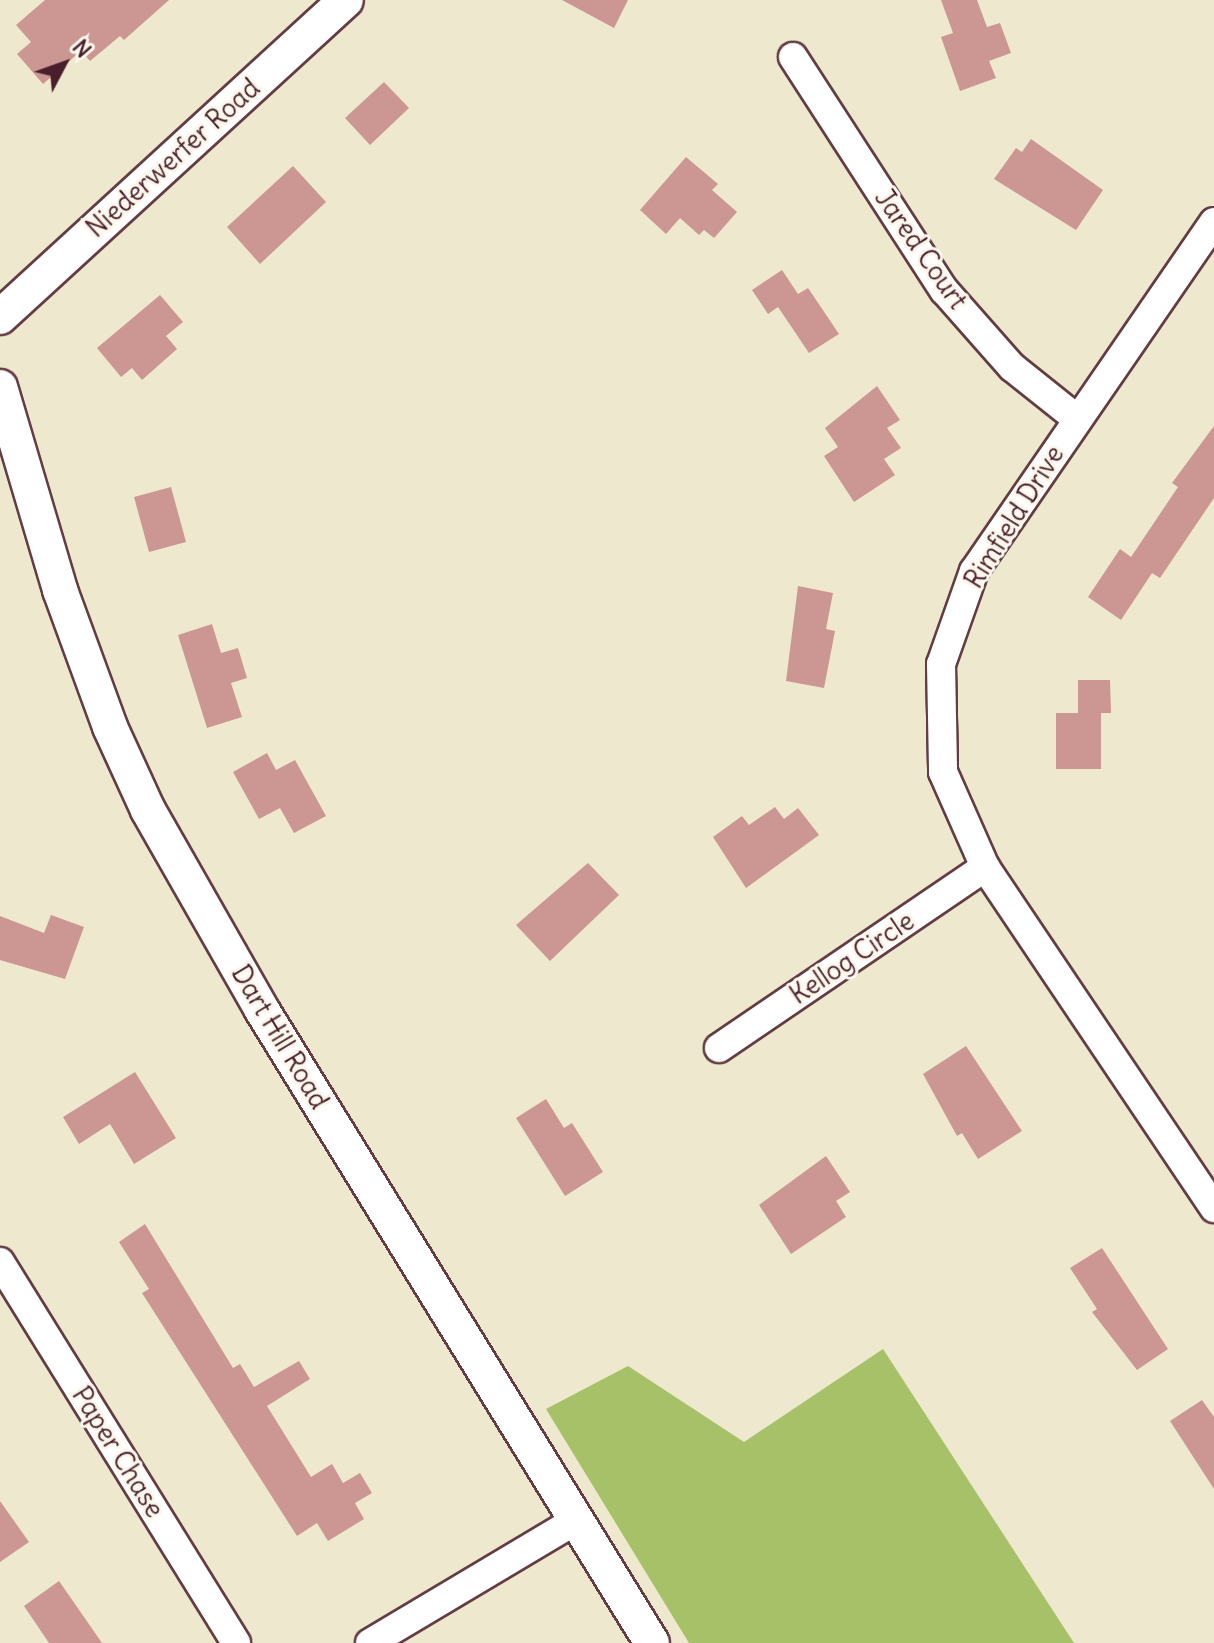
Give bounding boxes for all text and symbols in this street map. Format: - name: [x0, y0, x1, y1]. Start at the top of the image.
- north arrow: [24, 24, 104, 104]
- text: N: [67, 33, 98, 63]
- street label: Niederwerfer Road: [80, 72, 266, 244]
- street label: Jared Court: [868, 183, 974, 315]
- street label: Rimfield Drive: [958, 440, 1070, 594]
- street label: Kellog Circle: [784, 905, 920, 1011]
- street label: Dart Hill Road: [225, 959, 335, 1115]
- street label: Paper Chase: [65, 1381, 171, 1523]

